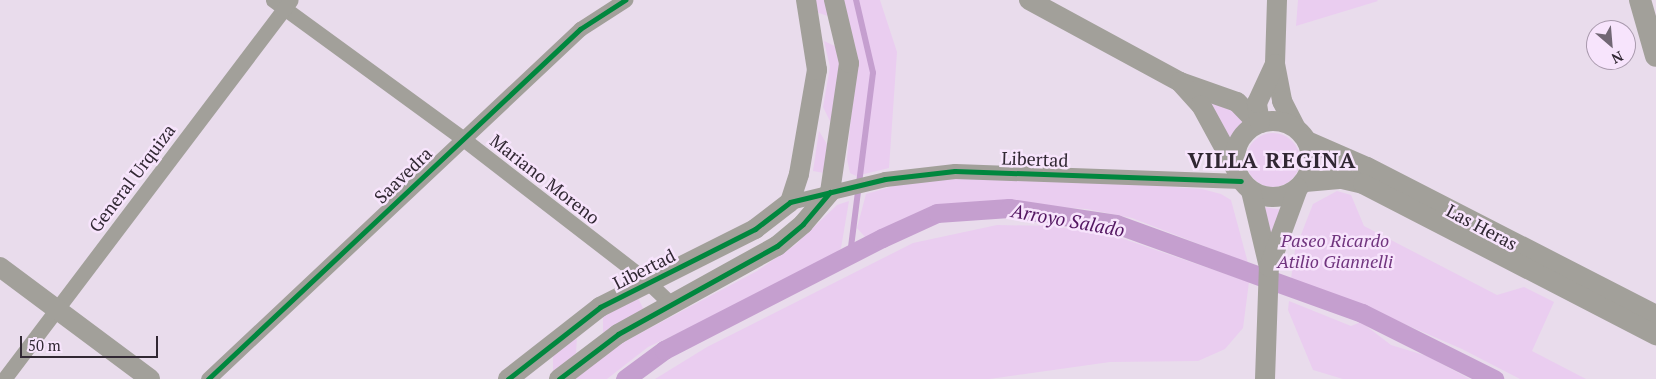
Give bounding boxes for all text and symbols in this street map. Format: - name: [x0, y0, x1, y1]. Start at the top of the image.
- north arrow: [1586, 20, 1636, 70]
- text: N: [1609, 47, 1627, 69]
- street label: General Urquiza: [84, 120, 180, 236]
- street label: Mariano Moreno: [486, 129, 604, 229]
- street label: Saavedra: [370, 142, 436, 208]
- street label: Libertad: [1001, 147, 1069, 171]
- district label: VILLA REGINA: [1186, 147, 1358, 173]
- water label: Arroyo Salado: [1009, 199, 1127, 241]
- street label: Las Heras: [1443, 199, 1521, 255]
- park label: Paseo Ricardo Atilio Giannelli: [1277, 230, 1393, 272]
- street label: Libertad: [609, 244, 679, 294]
- scale bar: [22, 326, 160, 358]
- text: 50 m: [28, 335, 61, 355]

